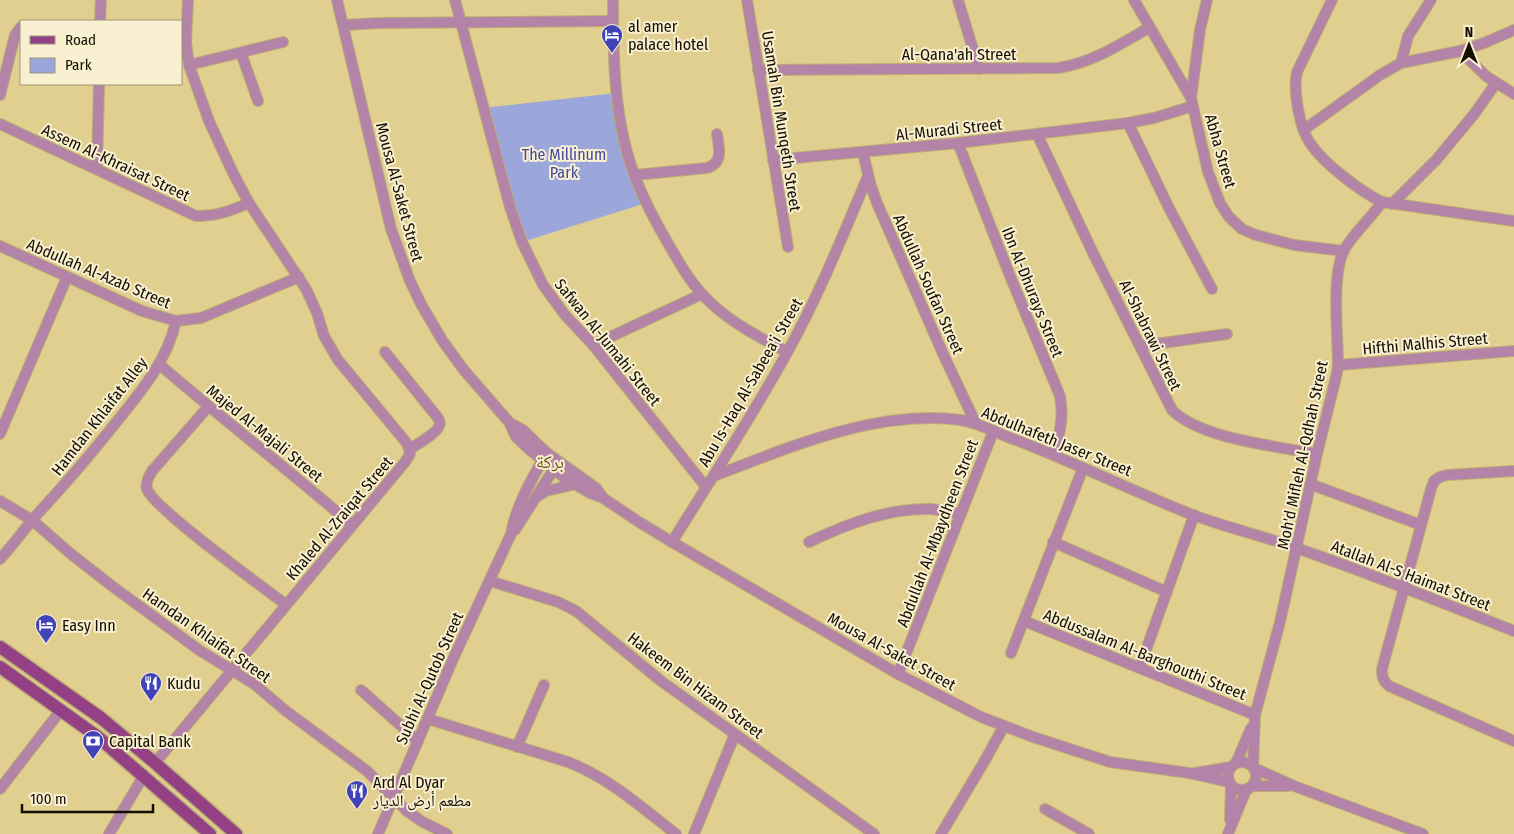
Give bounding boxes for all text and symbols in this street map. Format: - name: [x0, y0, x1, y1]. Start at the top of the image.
- place label: al amer palace hotel: [628, 17, 708, 54]
- legend: [20, 20, 182, 85]
- north arrow: [1444, 20, 1494, 70]
- hotel icon: al amer palace hotel: [600, 23, 624, 54]
- text: N: [1465, 24, 1473, 41]
- street label: Usamah Bin Munqeth Street: [758, 29, 805, 214]
- text: Road: [65, 31, 96, 49]
- street label: Al-Qana'ah Street: [902, 45, 1017, 64]
- text: Park: [65, 56, 92, 74]
- street label: Abha Street: [1201, 112, 1240, 191]
- street label: Al-Muradi Street: [895, 114, 1004, 145]
- street label: Assem Al-Khraisat Street: [39, 120, 193, 205]
- street label: Mousa Al-Saket Street: [372, 120, 427, 265]
- park label: The Millinum Park: [522, 145, 606, 182]
- street label: Abdullah Soufan Street: [889, 211, 968, 358]
- street label: Ibn Al-Dhurays Street: [998, 224, 1068, 361]
- street label: Abdullah Al-Azab Street: [24, 235, 174, 313]
- street label: Safwan Al-Jumahi Street: [551, 275, 665, 410]
- street label: Al-Shabrawi Street: [1116, 277, 1186, 394]
- street label: Abu Is-Haq Al-Sabeea'i Street: [694, 294, 807, 470]
- street label: Hifthi Malhis Street: [1362, 328, 1489, 358]
- street label: Hamdan Khlaifat Alley: [47, 353, 152, 479]
- street label: Moh'd Mifleh Al-Qdhah Street: [1273, 358, 1332, 551]
- street label: Majed Al-Majali Street: [203, 381, 327, 487]
- street label: Abdulhafeth Jaser Street: [979, 403, 1135, 481]
- street label: Abdullah Al-Mbaydheen Street: [893, 436, 982, 630]
- district label: بركة: [536, 451, 564, 473]
- street label: Khaled Al-Zraiqat Street: [282, 452, 397, 584]
- street label: Atallah Al-S Haimat Street: [1328, 536, 1494, 615]
- street label: Hamdan Khlaifat Street: [139, 584, 275, 687]
- street label: Abdussalam Al-Barghouthi Street: [1041, 605, 1250, 704]
- street label: Subhi Al-Qutob Street: [392, 608, 467, 747]
- street label: Mousa Al-Saket Street: [824, 608, 960, 695]
- hotel icon: Easy Inn: [34, 613, 58, 644]
- place label: Easy Inn: [62, 616, 116, 635]
- street label: Hakeem Bin Hizam Street: [624, 628, 768, 743]
- restaurant icon: Kudu: [139, 671, 163, 702]
- place label: Kudu: [167, 674, 201, 693]
- bank icon: Capital Bank: [81, 729, 105, 760]
- place label: Capital Bank: [109, 732, 191, 751]
- place label: Ard Al Dyar مطعم أرض الديار: [372, 773, 471, 811]
- restaurant icon: Ard Al Dyar مطعم أرض الديار: [345, 779, 369, 810]
- scale bar: [22, 782, 154, 814]
- text: 100 m: [30, 790, 67, 808]

